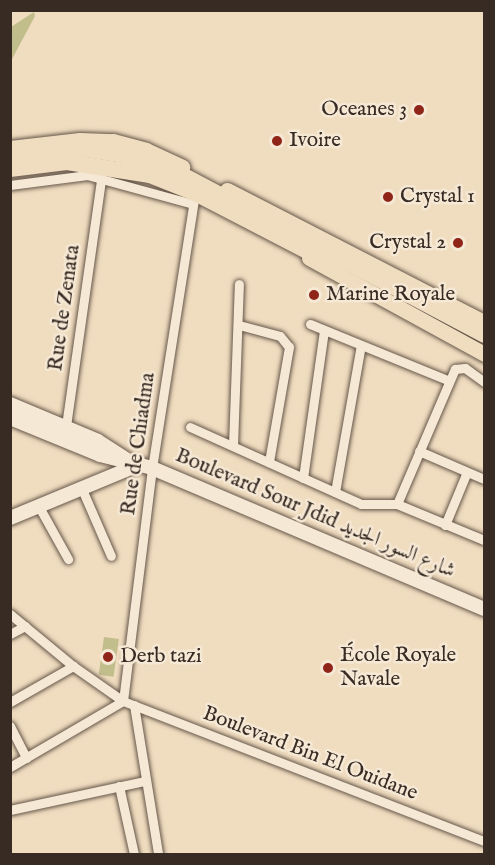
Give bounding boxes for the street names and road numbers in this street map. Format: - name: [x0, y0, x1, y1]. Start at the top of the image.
- street label: Rue de Zenata: [44, 243, 86, 373]
- street label: Rue de Chiadma: [117, 371, 161, 517]
- street label: Boulevard Sour Jdid شارع السور الجديد: [171, 443, 459, 585]
- street label: Boulevard Bin El Ouidane: [199, 701, 421, 807]

